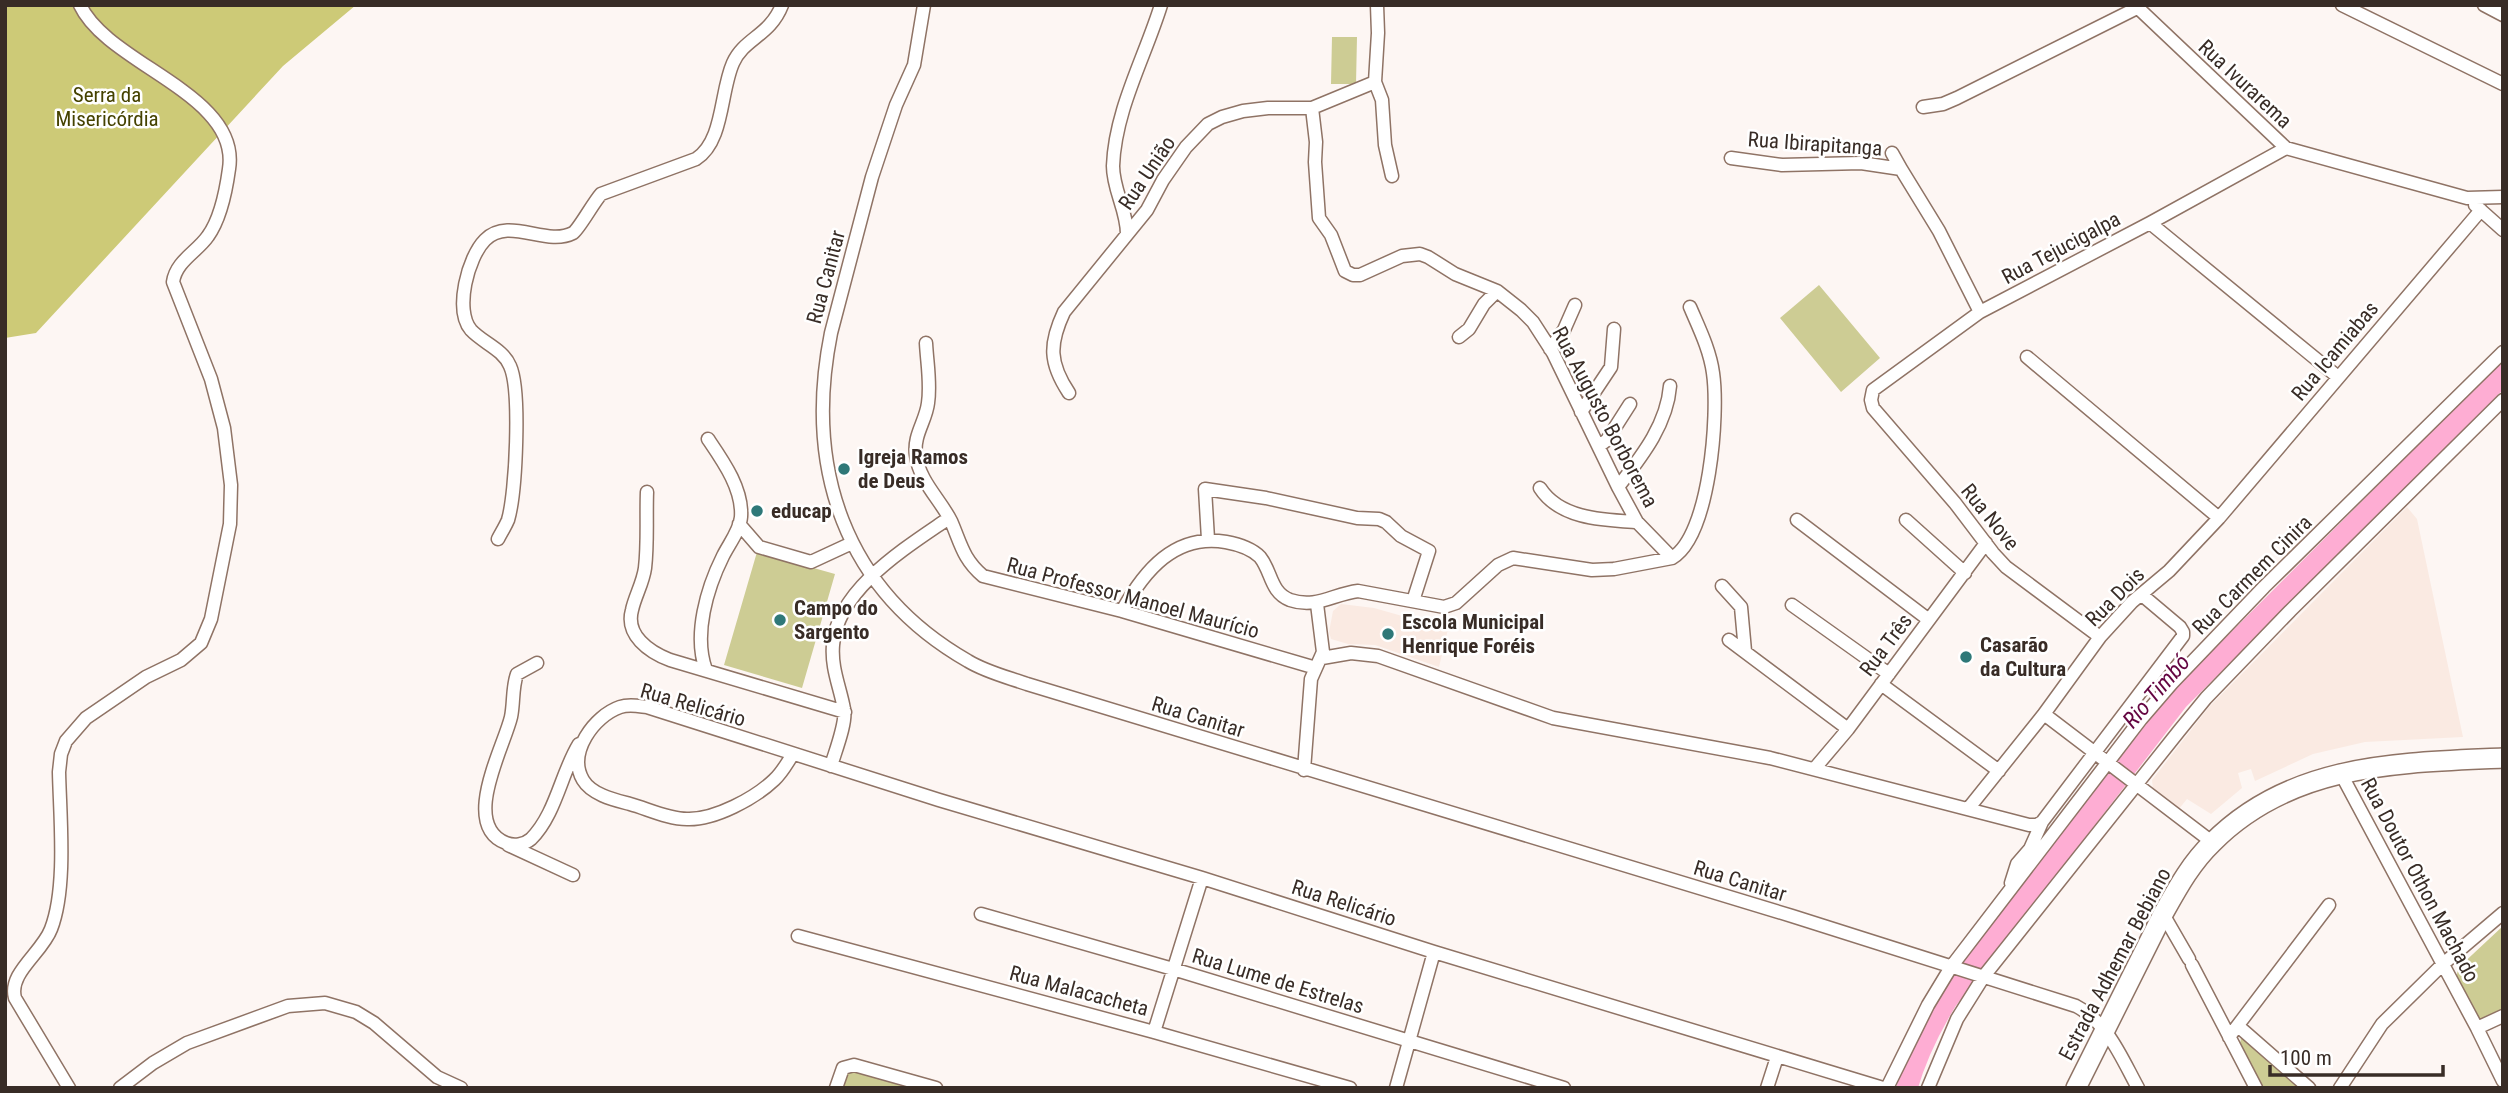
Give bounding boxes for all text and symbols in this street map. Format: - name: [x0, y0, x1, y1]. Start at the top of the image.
- street label: Rua Ivurarema: [2193, 35, 2297, 133]
- park label: Serra da Misericórdia: [55, 83, 159, 131]
- street label: Rua Ibirapitanga: [1747, 127, 1883, 161]
- street label: Rua União: [1114, 132, 1180, 214]
- street label: Rua Tejucigalpa: [1998, 207, 2124, 289]
- street label: Rua Canitar: [802, 228, 850, 326]
- street label: Rua Icamiabas: [2287, 297, 2383, 405]
- street label: Rua Augusto Borborema: [1547, 323, 1663, 511]
- place label: Igreja Ramos de Deus: [858, 445, 968, 493]
- marker: Igreja Ramos de Deus: [836, 461, 852, 477]
- street label: Rua Nove: [1956, 479, 2024, 555]
- place label: educap: [771, 499, 832, 523]
- marker: educap: [749, 503, 765, 519]
- street label: Rua Carmem Cinira: [2187, 510, 2317, 640]
- street label: Rua Professor Manoel Maurício: [1004, 553, 1262, 643]
- street label: Rua Dois: [2081, 563, 2149, 631]
- place label: Campo do Sargento: [794, 596, 878, 644]
- street label: Rua Três: [1855, 609, 1917, 681]
- place label: Escola Municipal Henrique Foréis: [1402, 610, 1544, 658]
- marker: Campo do Sargento: [772, 612, 788, 628]
- marker: Escola Municipal Henrique Foréis: [1380, 626, 1396, 642]
- place label: Casarão da Cultura: [1980, 633, 2066, 681]
- marker: Casarão da Cultura: [1958, 649, 1974, 665]
- water label: Rio Timbó: [2117, 649, 2196, 734]
- street label: Rua Relicário: [638, 679, 748, 731]
- street label: Rua Canitar: [1149, 692, 1247, 742]
- street label: Rua Doutor Othon Machado: [2356, 774, 2484, 986]
- street label: Rua Canitar: [1691, 856, 1789, 906]
- street label: Estrada Adhemar Bebiano: [2054, 864, 2176, 1064]
- street label: Rua Relicário: [1289, 875, 1399, 931]
- street label: Rua Lume de Estrelas: [1189, 943, 1367, 1019]
- street label: Rua Malacacheta: [1007, 961, 1151, 1021]
- scale bar: [2270, 1034, 2443, 1078]
- text: 100 m: [2280, 1046, 2332, 1070]

